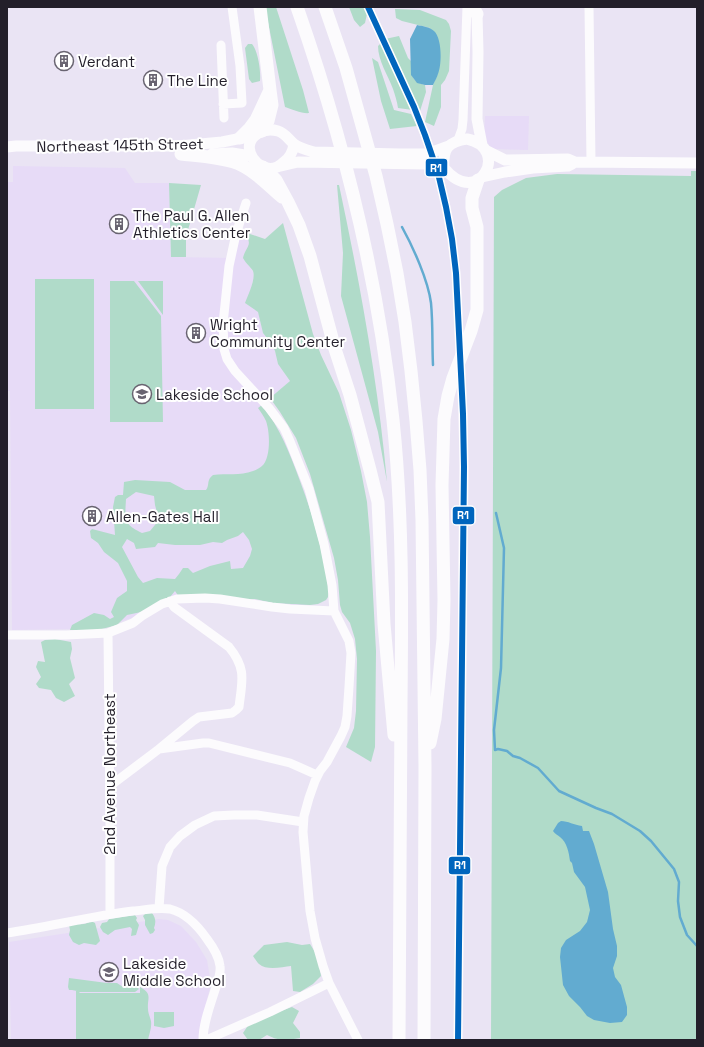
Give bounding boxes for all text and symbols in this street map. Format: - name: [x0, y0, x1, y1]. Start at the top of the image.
- building icon: Verdant: [53, 50, 75, 72]
- place label: Verdant: [78, 52, 135, 71]
- building icon: The Line: [142, 69, 164, 91]
- place label: The Line: [167, 71, 228, 90]
- street label: Northeast 145th Street: [36, 134, 204, 156]
- line badge: R1: [425, 158, 448, 177]
- text: R1: [430, 161, 442, 175]
- place label: The Paul G. Allen Athletics Center: [133, 206, 251, 242]
- building icon: The Paul G. Allen Athletics Center: [108, 213, 130, 235]
- place label: Wright Community Center: [210, 315, 346, 351]
- building icon: Wright Community Center: [185, 322, 207, 344]
- school or university icon: Lakeside School: [131, 383, 153, 405]
- place label: Lakeside School: [156, 385, 273, 404]
- building icon: Allen-Gates Hall: [81, 505, 103, 527]
- line badge: R1: [452, 506, 475, 525]
- place label: Allen-Gates Hall: [106, 507, 219, 526]
- text: R1: [457, 508, 469, 522]
- street label: 2nd Avenue Northeast: [100, 693, 119, 855]
- line badge: R1: [448, 856, 471, 875]
- text: R1: [454, 858, 466, 872]
- place label: Lakeside Middle School: [123, 954, 225, 990]
- school or university icon: Lakeside Middle School: [98, 961, 120, 983]

